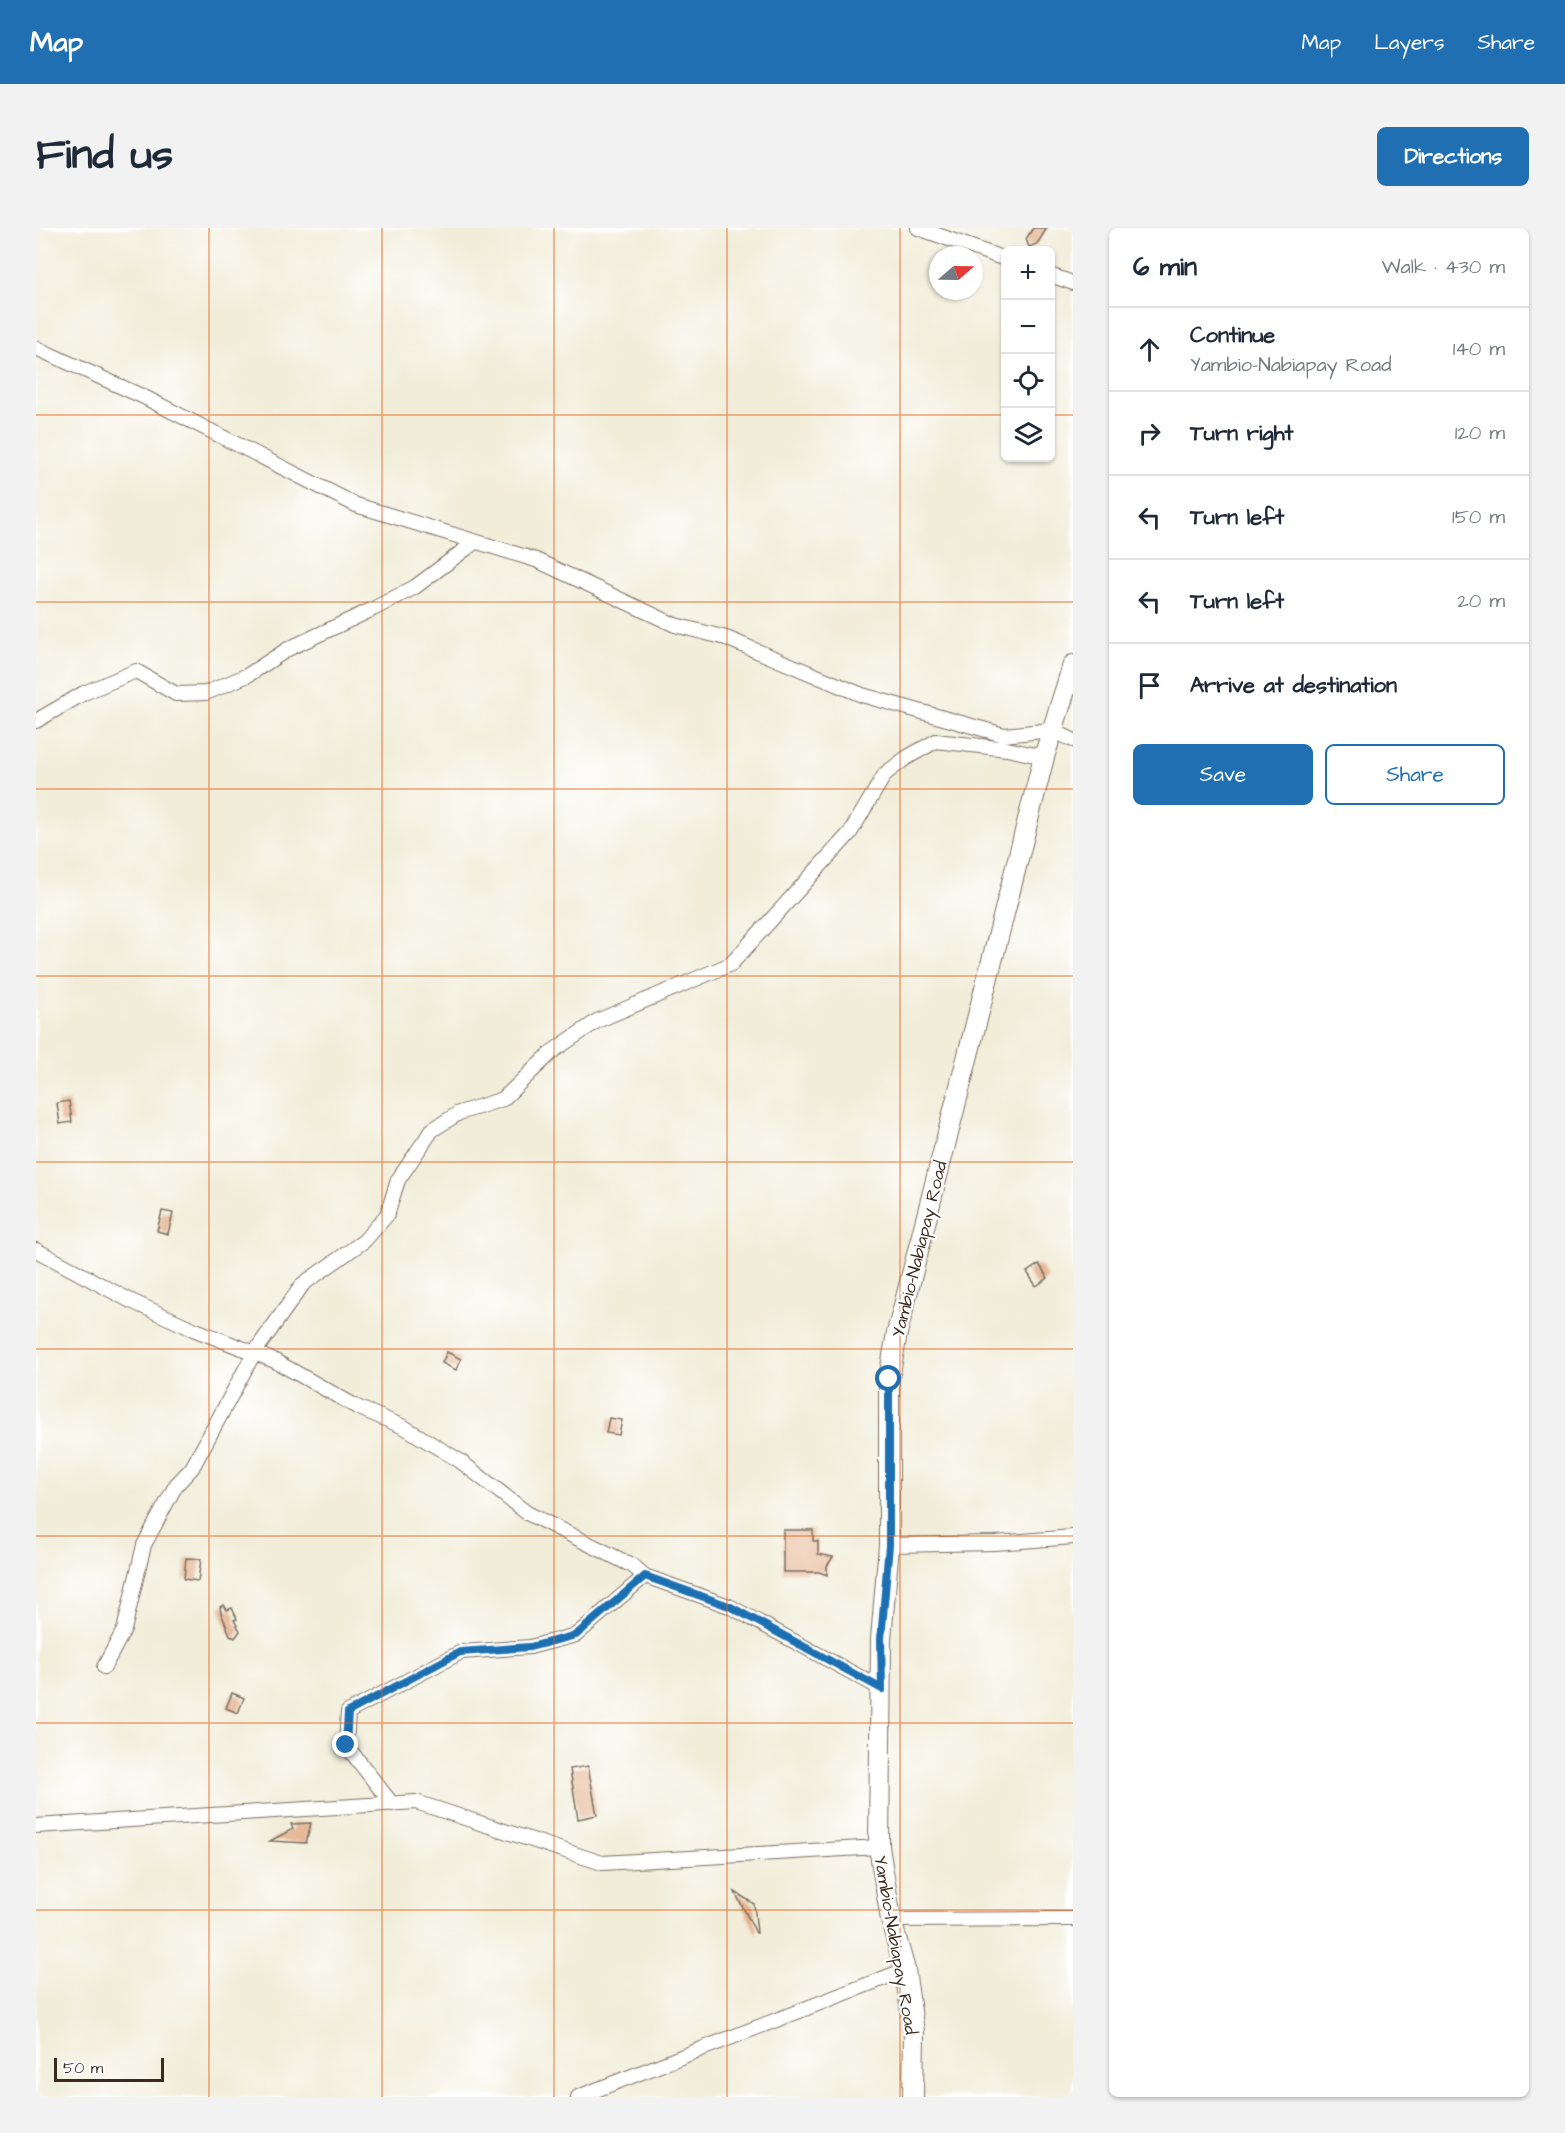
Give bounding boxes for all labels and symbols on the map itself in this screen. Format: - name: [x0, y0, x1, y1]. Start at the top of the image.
- north arrow: [929, 246, 983, 300]
- street label: Yambio-Nabiapay Road: [885, 1158, 955, 1340]
- route start: [875, 1365, 901, 1391]
- route end: [332, 1731, 358, 1757]
- street label: Yambio-Nabiapay Road: [866, 1854, 924, 2037]
- scale bar: [54, 2055, 164, 2082]

